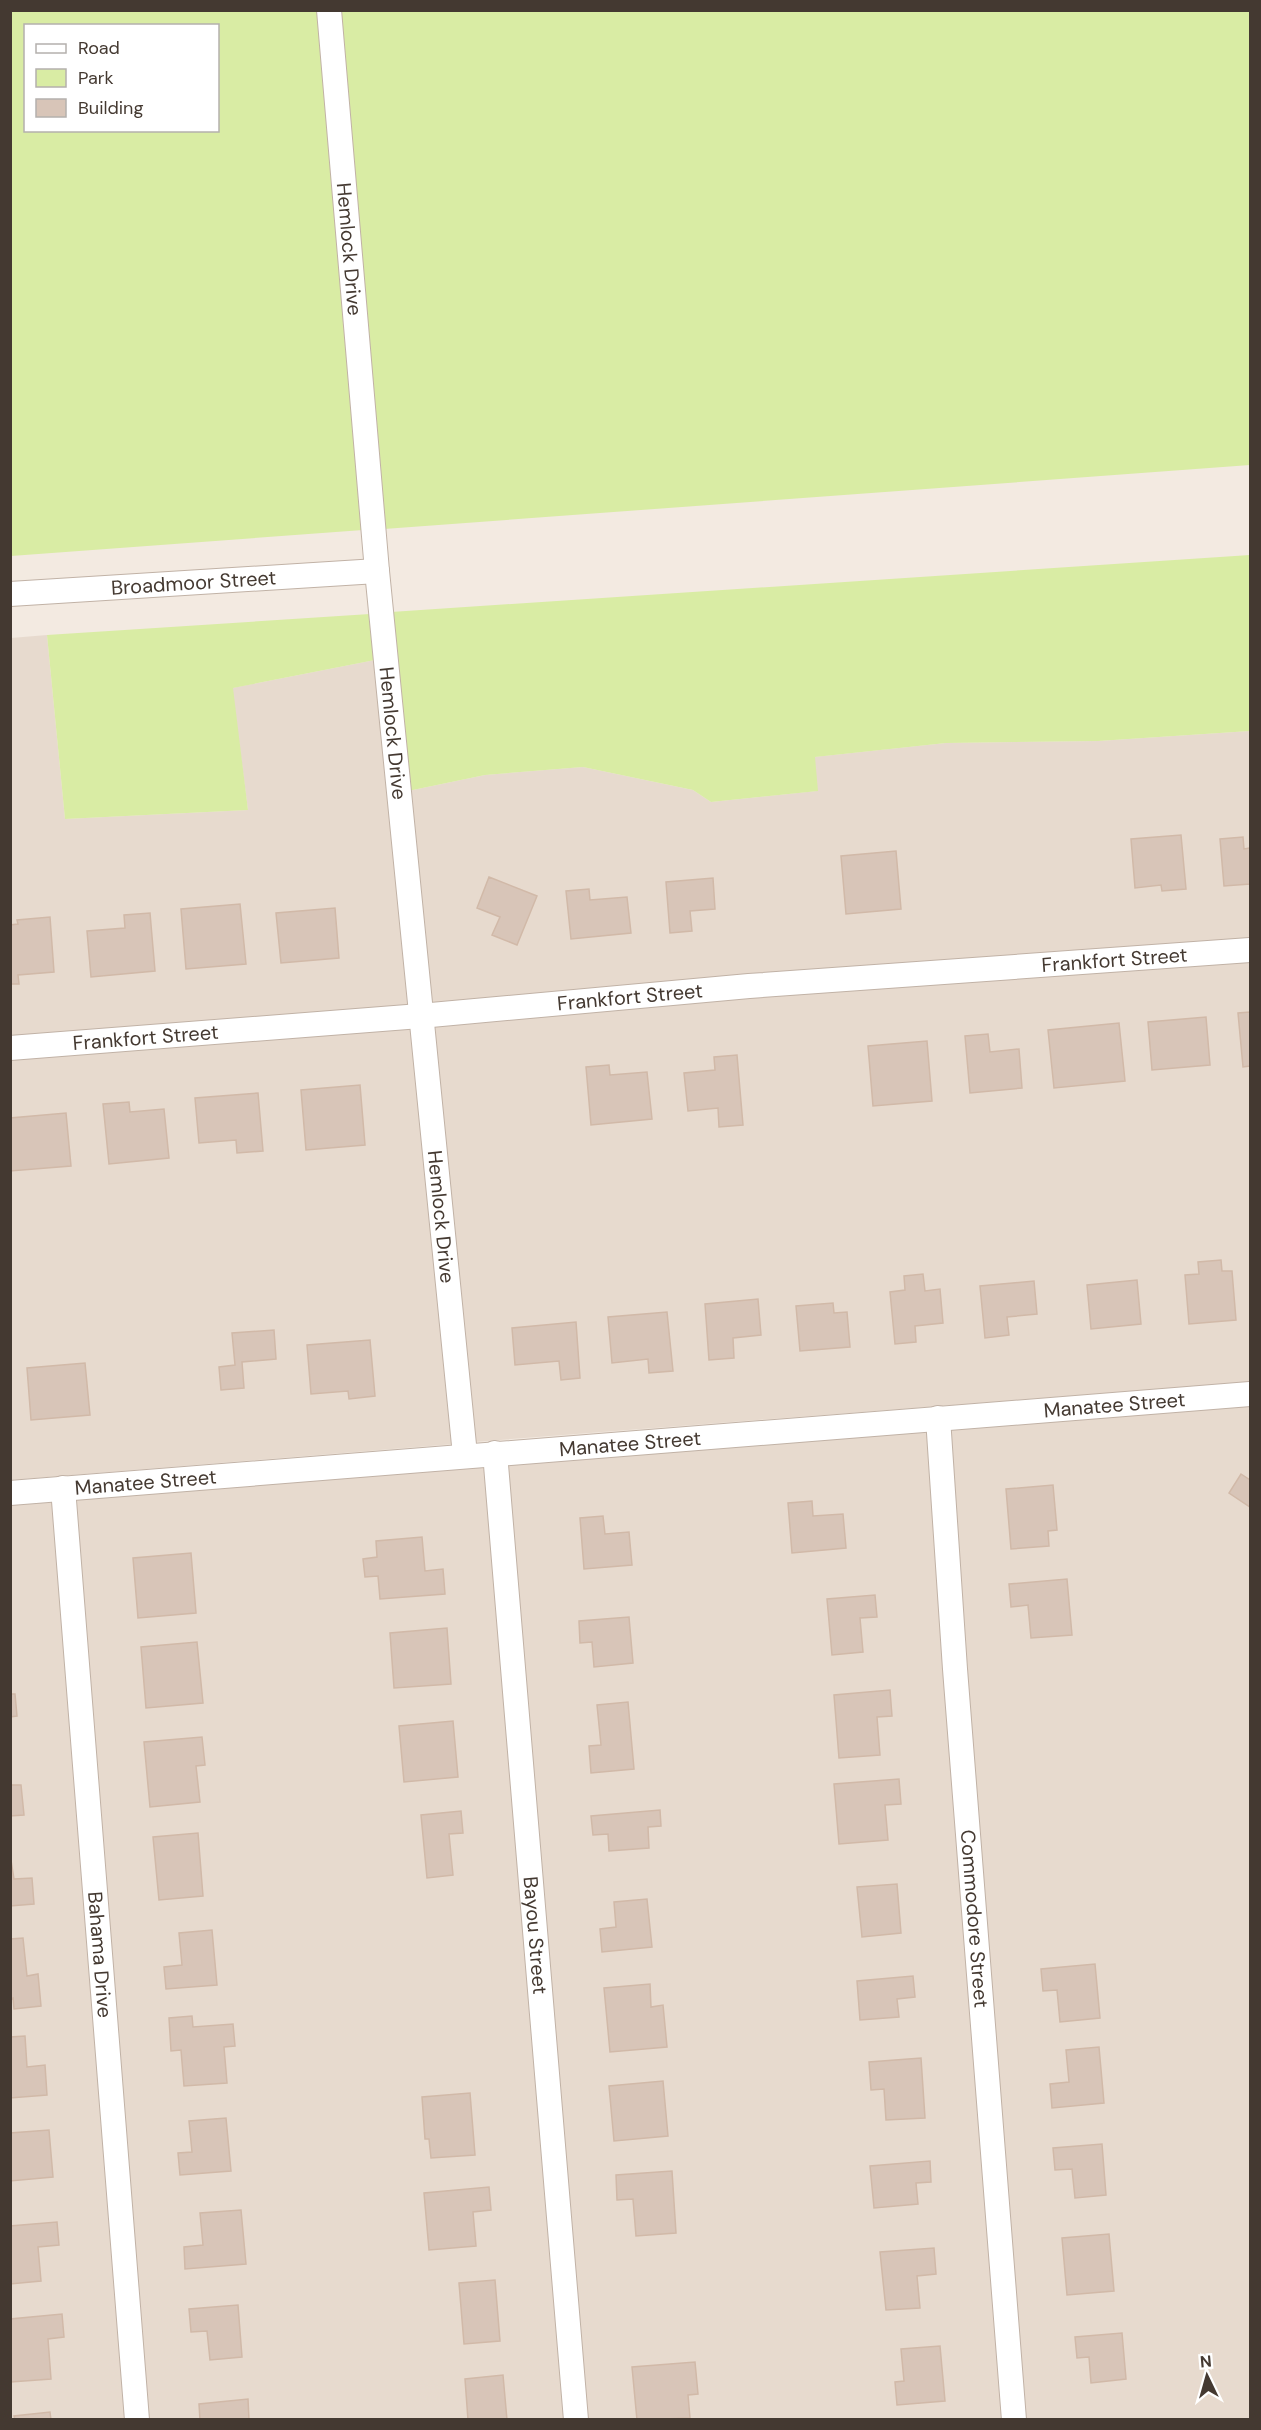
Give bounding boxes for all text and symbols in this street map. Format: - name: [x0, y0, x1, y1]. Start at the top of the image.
- legend: [24, 24, 219, 132]
- text: Road: [78, 36, 120, 60]
- text: Park: [78, 66, 114, 90]
- text: Building: [78, 96, 143, 120]
- street label: Hemlock Drive: [331, 182, 368, 317]
- street label: Broadmoor Street: [110, 564, 277, 601]
- street label: Hemlock Drive: [374, 665, 413, 801]
- street label: Frankfort Street: [1041, 942, 1188, 978]
- street label: Frankfort Street: [556, 977, 704, 1016]
- street label: Frankfort Street: [72, 1019, 220, 1056]
- street label: Hemlock Drive: [422, 1149, 461, 1284]
- street label: Manatee Street: [1043, 1386, 1187, 1423]
- street label: Manatee Street: [558, 1425, 702, 1462]
- street label: Manatee Street: [74, 1464, 218, 1501]
- street label: Commodore Street: [955, 1829, 995, 2009]
- street label: Bayou Street: [518, 1875, 553, 1995]
- street label: Bahama Drive: [82, 1890, 118, 2019]
- north arrow: [1177, 2346, 1237, 2406]
- text: N: [1199, 2351, 1212, 2373]

